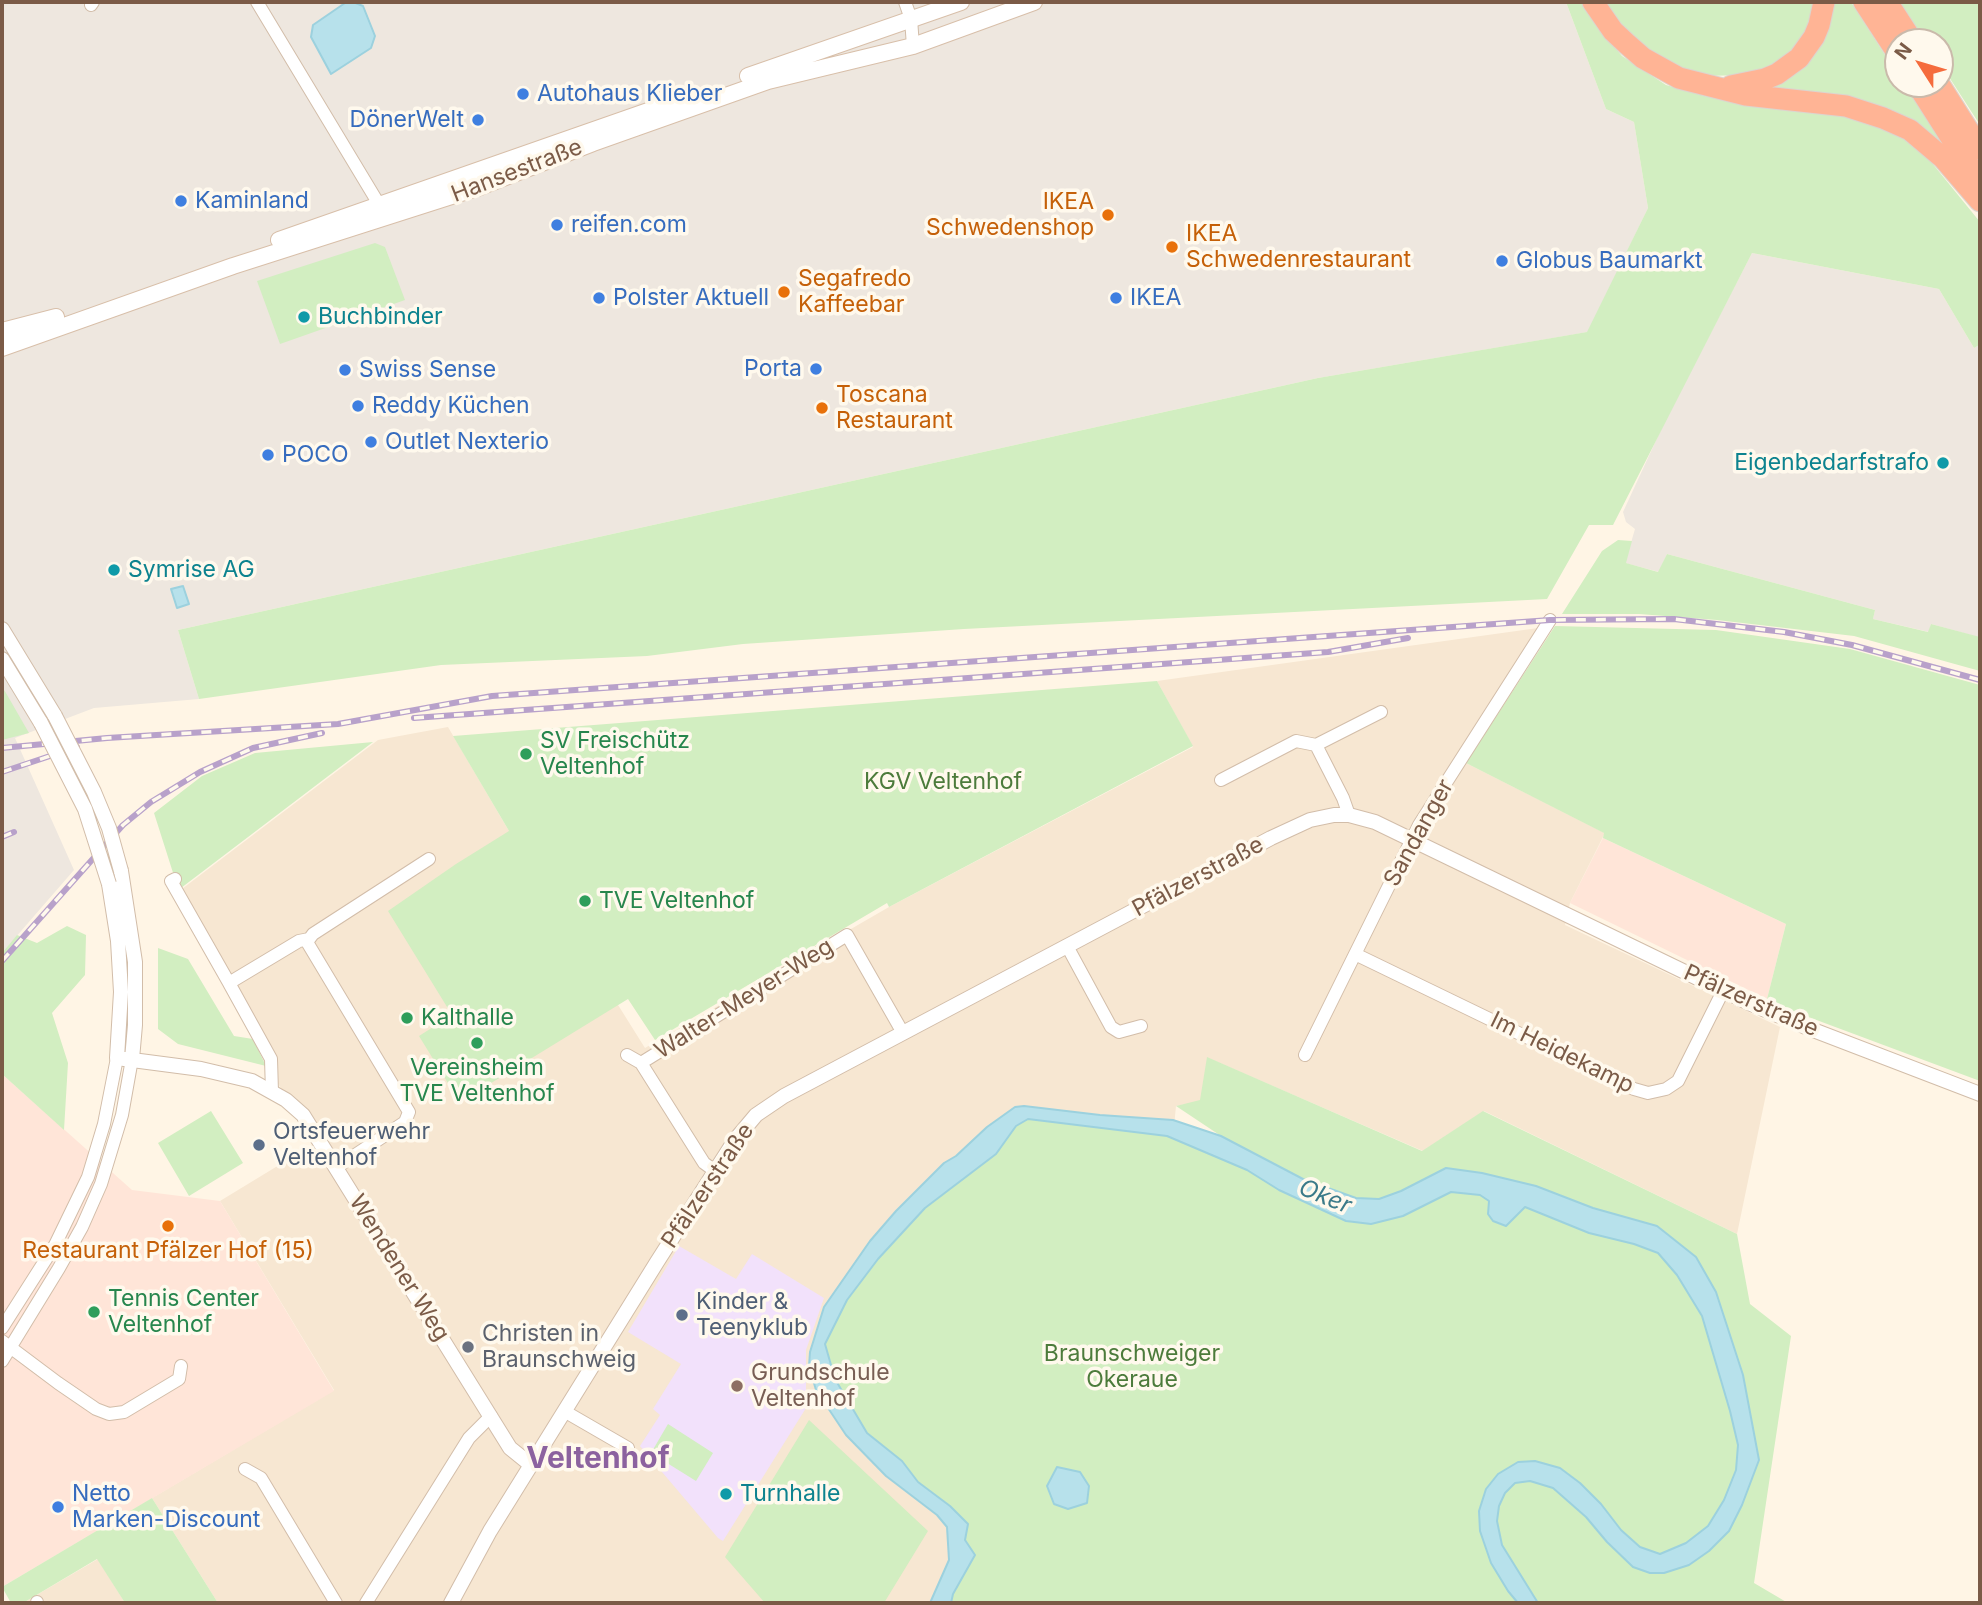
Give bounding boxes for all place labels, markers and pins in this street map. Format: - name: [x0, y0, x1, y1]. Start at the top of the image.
- place label: Autohaus Klieber: [537, 80, 722, 108]
- marker: Autohaus Klieber: [515, 86, 531, 102]
- place label: DönerWelt: [350, 106, 464, 134]
- marker: DönerWelt: [470, 112, 486, 128]
- place label: Kaminland: [195, 187, 309, 215]
- place label: IKEA Schwedenshop: [926, 188, 1094, 242]
- marker: Kaminland: [173, 193, 189, 209]
- marker: IKEA Schwedenshop: [1100, 207, 1116, 223]
- place label: reifen.com: [571, 211, 687, 239]
- marker: reifen.com: [549, 217, 565, 233]
- place label: IKEA Schwedenrestaurant: [1186, 220, 1411, 274]
- marker: IKEA Schwedenrestaurant: [1164, 239, 1180, 255]
- place label: Globus Baumarkt: [1516, 247, 1703, 275]
- marker: Globus Baumarkt: [1494, 253, 1510, 269]
- place label: Segafredo Kaffeebar: [798, 265, 911, 319]
- place label: Polster Aktuell: [613, 284, 769, 312]
- marker: Segafredo Kaffeebar: [776, 284, 792, 300]
- place label: IKEA: [1130, 284, 1181, 312]
- marker: Polster Aktuell: [591, 290, 607, 306]
- marker: IKEA: [1108, 290, 1124, 306]
- place label: Buchbinder: [318, 303, 443, 331]
- marker: Buchbinder: [296, 309, 312, 325]
- place label: Porta: [744, 355, 802, 383]
- place label: Swiss Sense: [359, 356, 496, 384]
- marker: Porta: [808, 361, 824, 377]
- marker: Swiss Sense: [337, 362, 353, 378]
- place label: Toscana Restaurant: [836, 381, 953, 435]
- place label: Reddy Küchen: [372, 392, 530, 420]
- marker: Reddy Küchen: [350, 398, 366, 414]
- marker: Toscana Restaurant: [814, 400, 830, 416]
- place label: Outlet Nexterio: [385, 428, 549, 456]
- marker: Outlet Nexterio: [363, 434, 379, 450]
- place label: POCO: [282, 441, 349, 469]
- marker: POCO: [260, 447, 276, 463]
- place label: Eigenbedarfstrafo: [1734, 449, 1929, 477]
- marker: Eigenbedarfstrafo: [1935, 455, 1951, 471]
- place label: Symrise AG: [128, 556, 255, 584]
- marker: Symrise AG: [106, 562, 122, 578]
- place label: SV Freischütz Veltenhof: [540, 727, 690, 781]
- marker: SV Freischütz Veltenhof: [518, 746, 534, 762]
- place label: TVE Veltenhof: [599, 887, 754, 915]
- marker: TVE Veltenhof: [577, 893, 593, 909]
- place label: Kalthalle: [421, 1004, 514, 1032]
- marker: Kalthalle: [399, 1010, 415, 1026]
- marker: Vereinsheim TVE Veltenhof: [469, 1035, 485, 1051]
- place label: Vereinsheim TVE Veltenhof: [399, 1054, 555, 1108]
- place label: Ortsfeuerwehr Veltenhof: [273, 1118, 430, 1172]
- marker: Ortsfeuerwehr Veltenhof: [251, 1137, 267, 1153]
- marker: Restaurant Pfälzer Hof (15): [160, 1218, 176, 1234]
- place label: Restaurant Pfälzer Hof (15): [22, 1237, 314, 1265]
- place label: Tennis Center Veltenhof: [108, 1285, 259, 1339]
- place label: Kinder & Teenyklub: [696, 1288, 808, 1342]
- marker: Tennis Center Veltenhof: [86, 1304, 102, 1320]
- marker: Kinder & Teenyklub: [674, 1307, 690, 1323]
- place label: Christen in Braunschweig: [482, 1320, 636, 1374]
- marker: Christen in Braunschweig: [460, 1339, 476, 1355]
- place label: Grundschule Veltenhof: [751, 1359, 890, 1413]
- marker: Grundschule Veltenhof: [729, 1378, 745, 1394]
- place label: Netto Marken-Discount: [72, 1480, 260, 1534]
- place label: Turnhalle: [740, 1480, 840, 1508]
- marker: Turnhalle: [718, 1486, 734, 1502]
- marker: Netto Marken-Discount: [50, 1499, 66, 1515]

